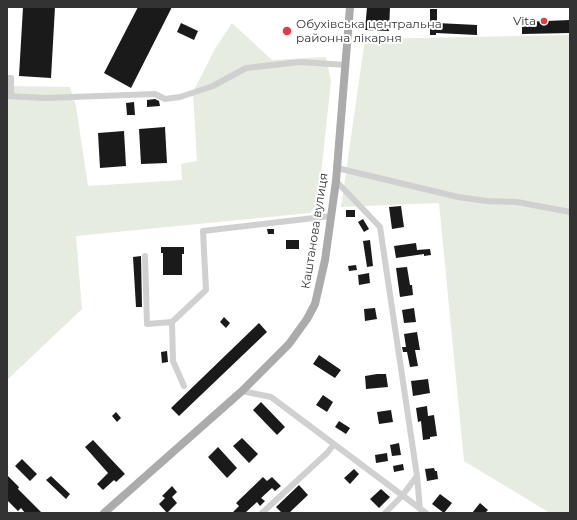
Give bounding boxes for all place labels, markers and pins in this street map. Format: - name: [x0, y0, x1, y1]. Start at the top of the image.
- place label: Vita: [513, 14, 536, 28]
- marker: Vita: [539, 16, 549, 26]
- place label: Обухівська центральна районна лікарня: [296, 17, 442, 45]
- marker: Обухівська центральна районна лікарня: [281, 25, 293, 37]

